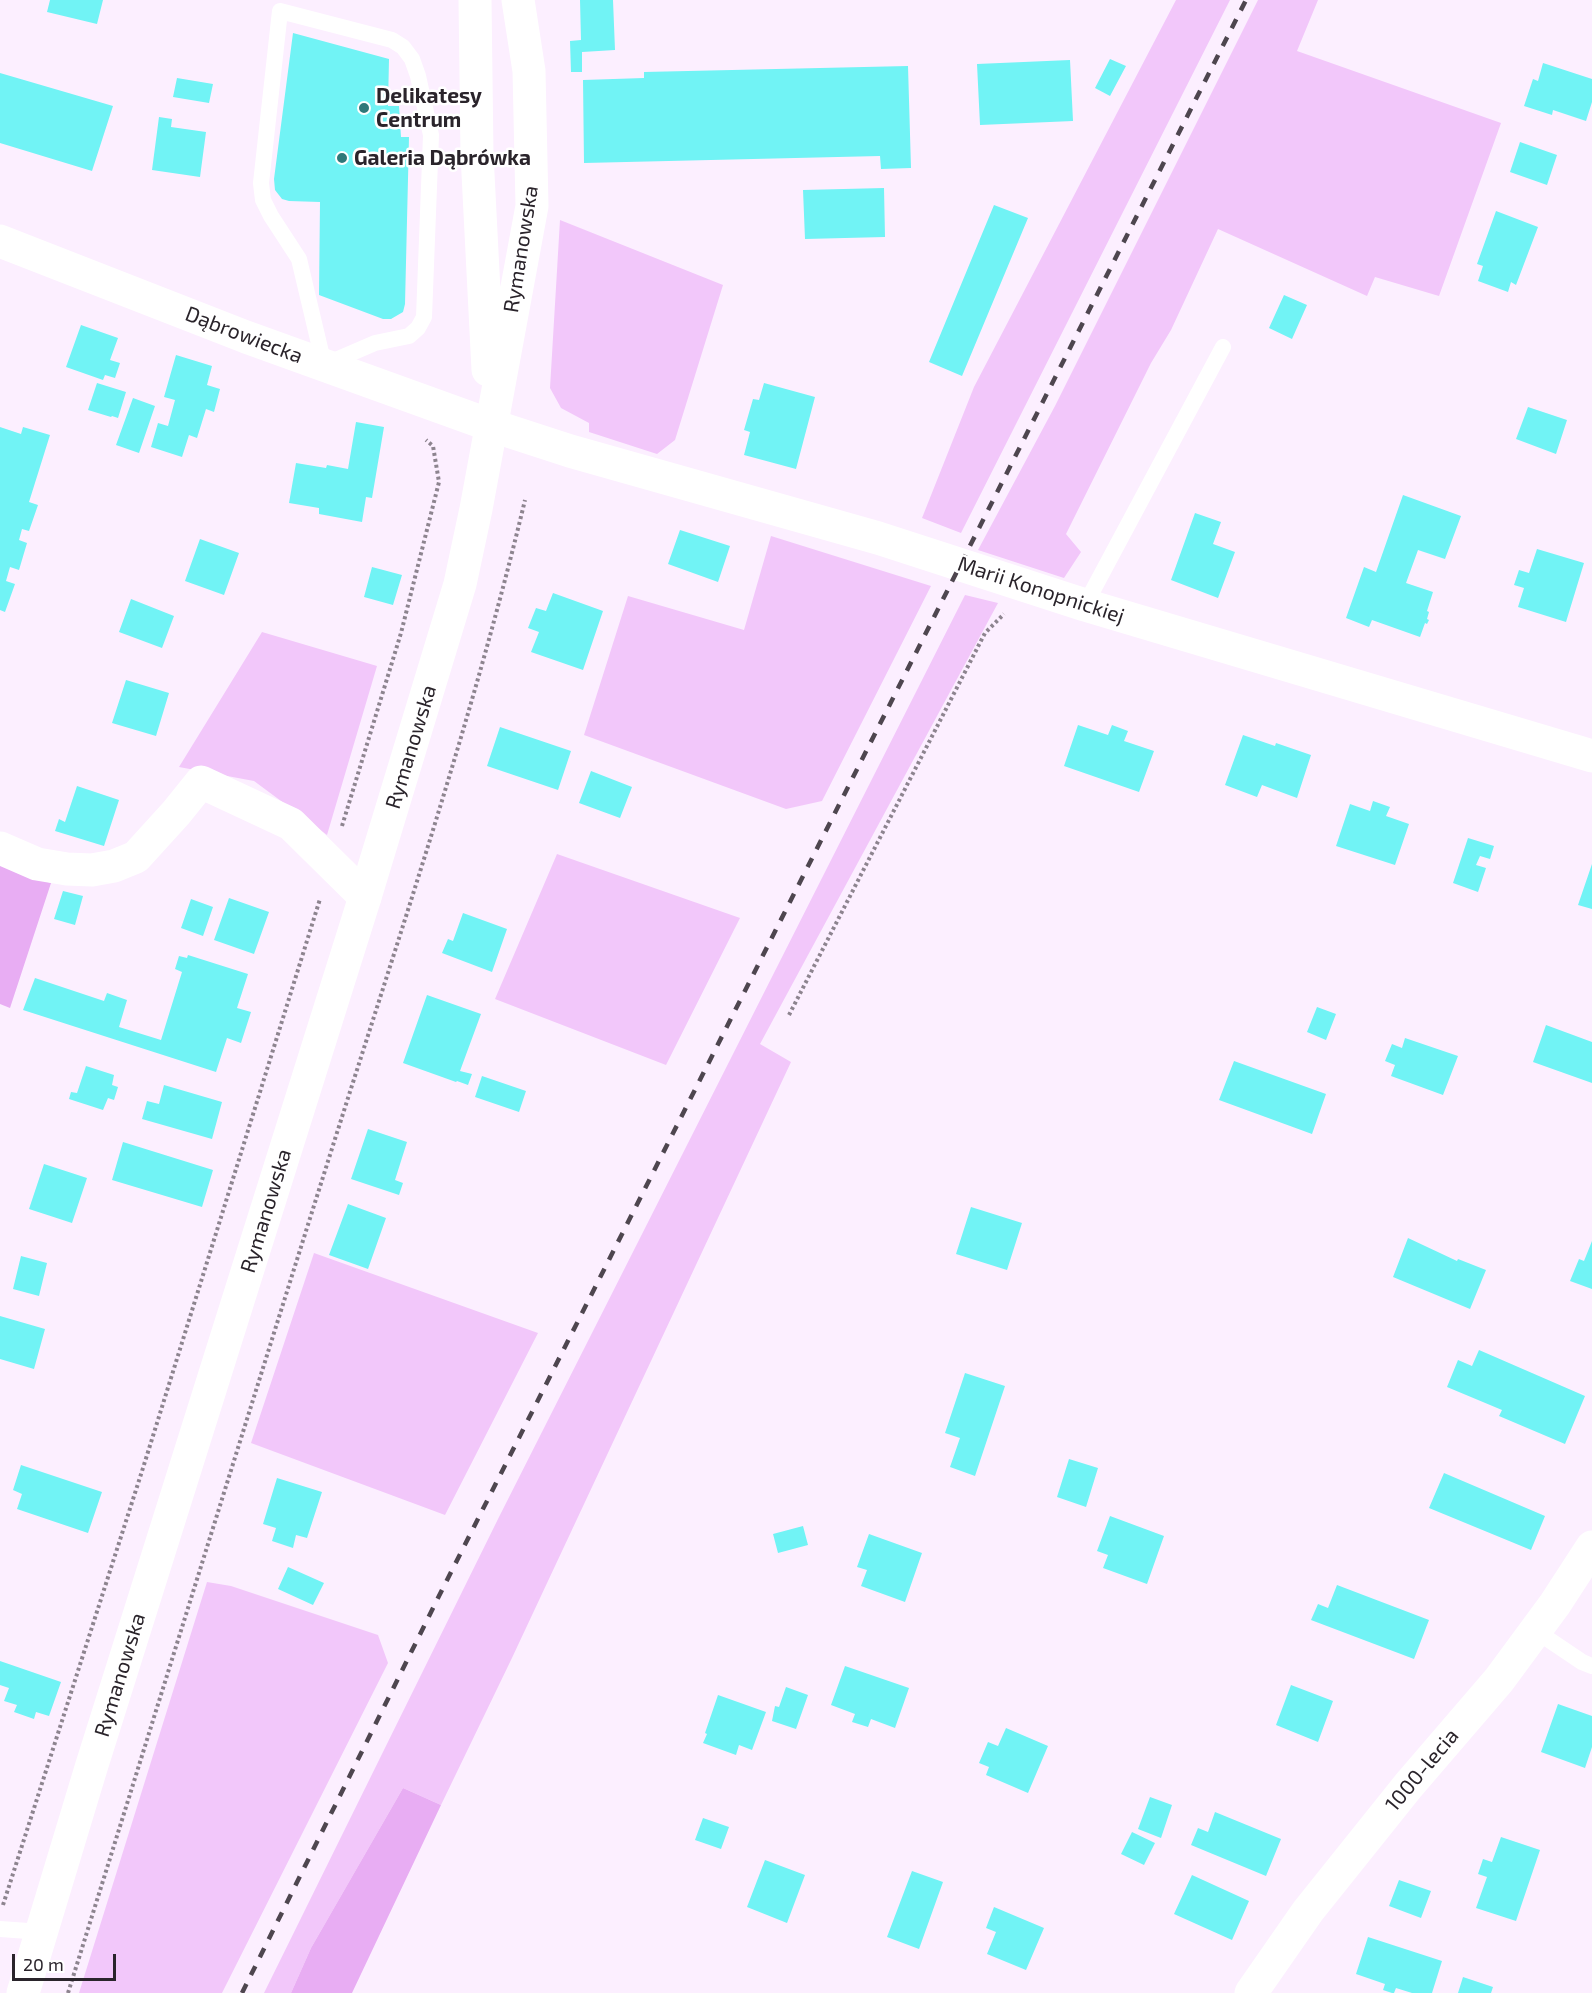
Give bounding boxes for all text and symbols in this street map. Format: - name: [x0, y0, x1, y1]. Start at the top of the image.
- place label: Delikatesy Centrum: [376, 83, 482, 133]
- marker: Delikatesy Centrum: [357, 101, 371, 115]
- place label: Galeria Dąbrówka: [354, 145, 531, 171]
- marker: Galeria Dąbrówka: [335, 151, 349, 165]
- street label: Rymanowska: [499, 184, 543, 314]
- street label: Dąbrowiecka: [182, 301, 306, 369]
- street label: Marii Konopnickiej: [954, 551, 1128, 629]
- street label: Rymanowska: [380, 682, 442, 812]
- street label: Rymanowska: [235, 1146, 297, 1276]
- street label: Rymanowska: [89, 1610, 151, 1740]
- street label: 1000-lecia: [1380, 1723, 1464, 1817]
- scale bar: [15, 1942, 118, 1980]
- text: 20 m: [23, 1953, 64, 1975]

